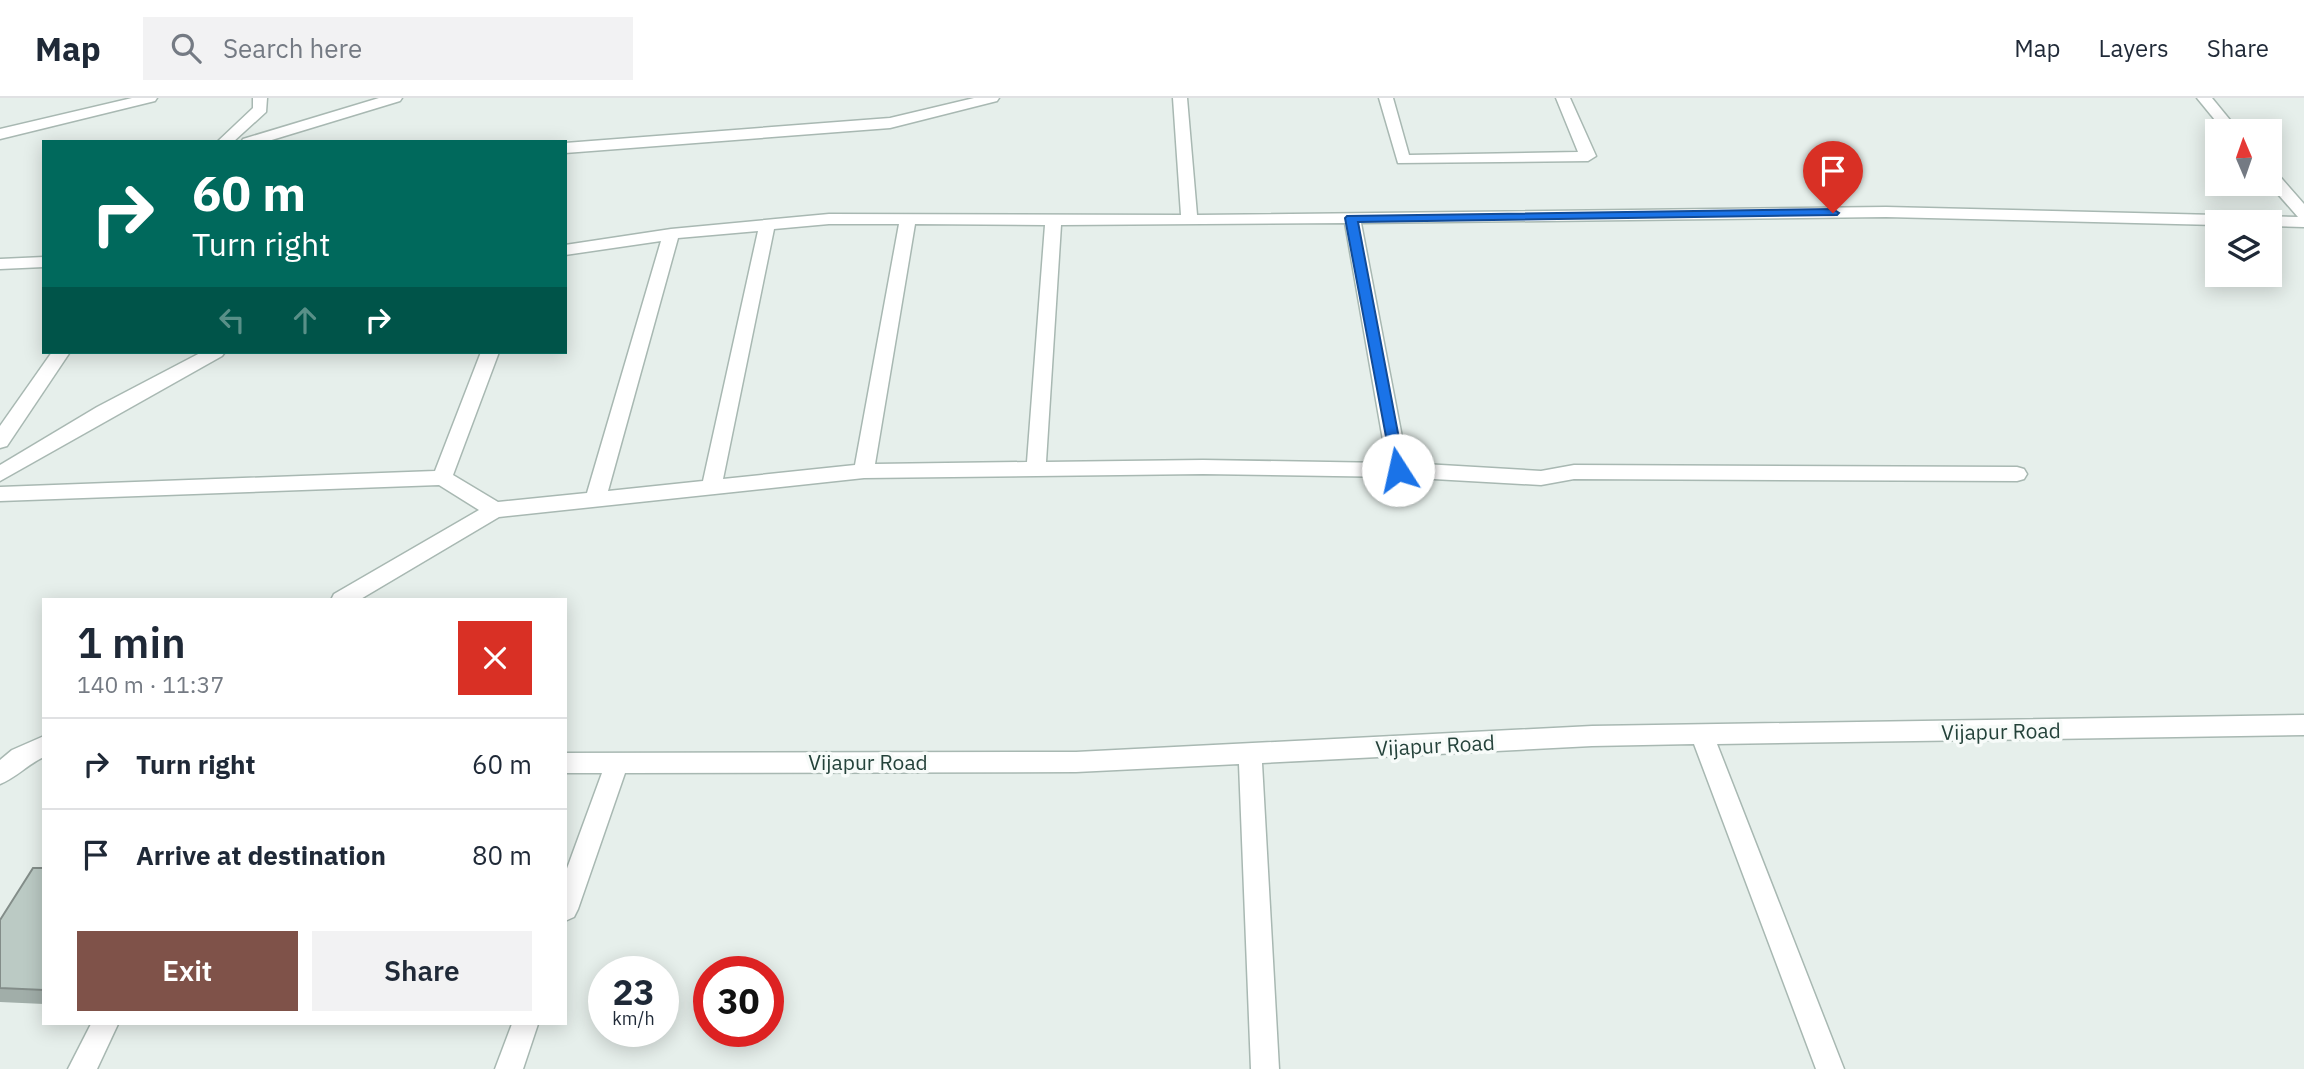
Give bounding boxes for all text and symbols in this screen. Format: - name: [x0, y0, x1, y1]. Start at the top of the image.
- search box: [143, 17, 633, 80]
- text: Map: [35, 27, 101, 70]
- icon: search: [167, 29, 205, 67]
- text: Search here: [223, 31, 362, 65]
- text: Map: [2014, 32, 2061, 64]
- text: Layers: [2099, 32, 2169, 64]
- text: Share: [2207, 32, 2269, 64]
- north arrow: [2205, 119, 2282, 196]
- map controls: [2205, 119, 2282, 287]
- pin: [1803, 141, 1863, 213]
- icon: arrive: [1814, 152, 1852, 190]
- text: 60 m: [192, 161, 306, 224]
- icon: right: [77, 168, 168, 259]
- button: layers: [2205, 210, 2282, 287]
- text: Turn right: [192, 223, 330, 265]
- icon: left: [213, 301, 251, 339]
- icon: ahead: [286, 301, 324, 339]
- icon: right: [359, 301, 397, 339]
- position arrow: [1361, 433, 1435, 507]
- text: 1 min: [77, 615, 186, 670]
- button: close: [458, 621, 532, 695]
- text: 140 m · 11:37: [77, 669, 224, 699]
- street label: Vijapur Road: [1941, 716, 2061, 746]
- street label: Vijapur Road: [1375, 728, 1495, 762]
- icon: right: [77, 745, 115, 783]
- text: Turn right: [136, 747, 255, 781]
- text: 60 m: [472, 747, 532, 781]
- street label: Vijapur Road: [808, 748, 928, 776]
- icon: arrive: [77, 836, 115, 874]
- text: Arrive at destination: [136, 838, 386, 872]
- text: 80 m: [472, 838, 532, 872]
- button: Exit: [77, 931, 298, 1011]
- button: Share: [312, 931, 532, 1011]
- speed limit sign: 30: [693, 956, 784, 1047]
- text: 23: [612, 969, 655, 1015]
- text: km/h: [612, 1007, 655, 1030]

